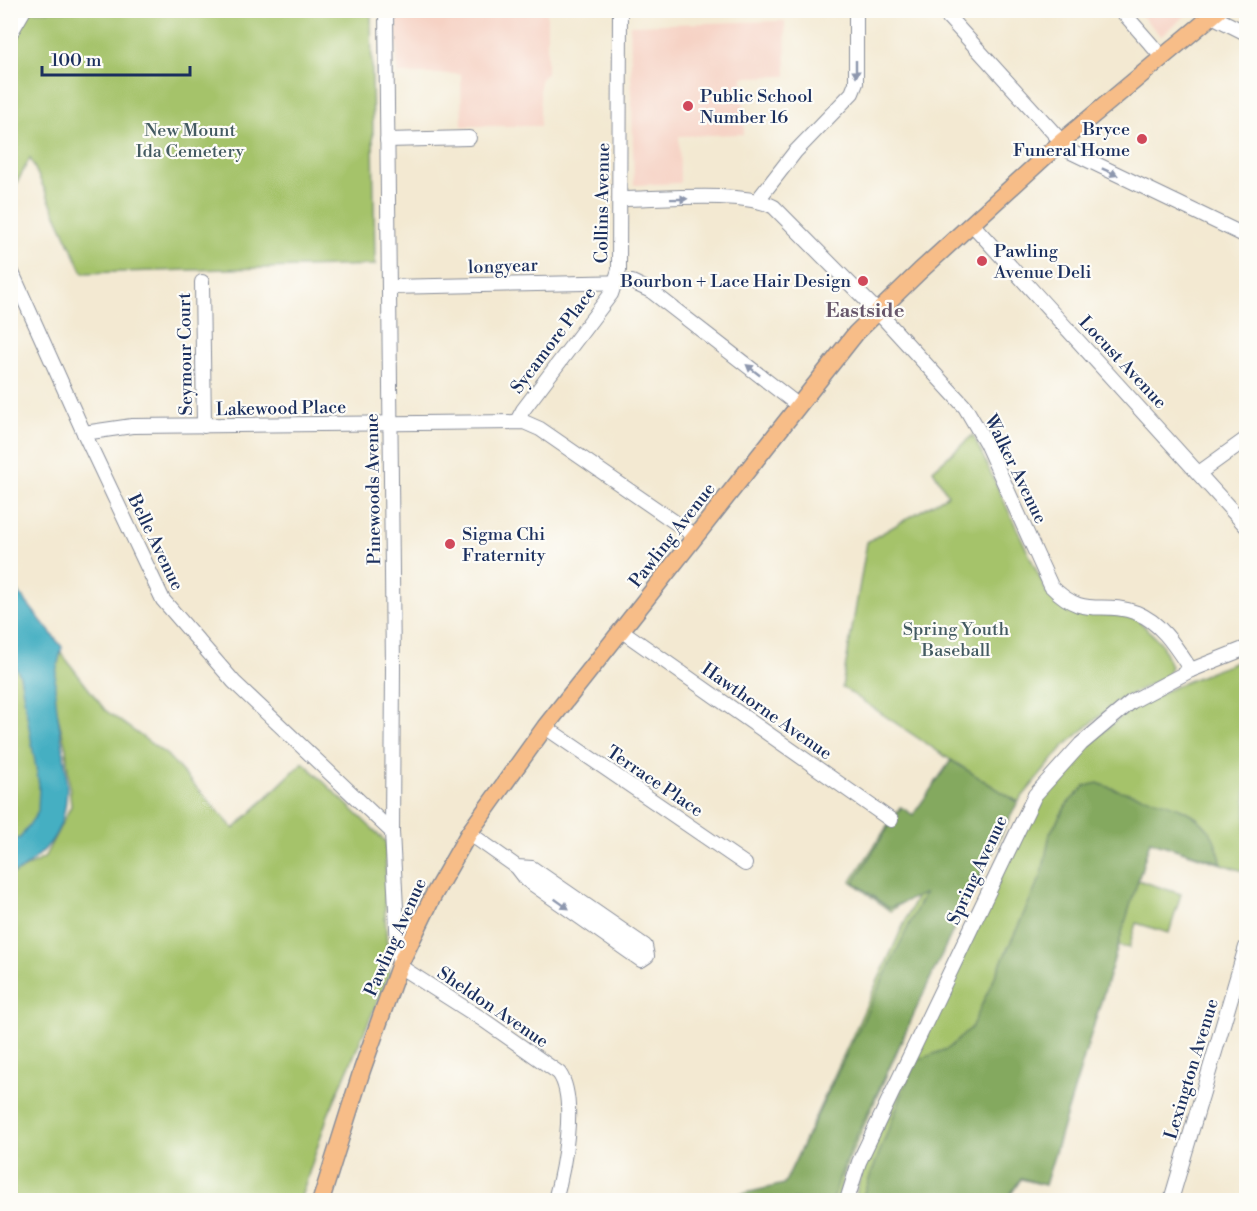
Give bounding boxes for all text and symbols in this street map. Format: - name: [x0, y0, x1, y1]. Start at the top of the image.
- scale bar: [42, 39, 190, 77]
- text: 100 m: [51, 49, 102, 72]
- one-way arrow: [851, 59, 861, 78]
- place label: Public School Number 16: [700, 85, 813, 129]
- marker: Public School Number 16: [681, 99, 695, 113]
- place label: Bryce Funeral Home: [1013, 118, 1130, 162]
- park label: New Mount Ida Cemetery: [136, 119, 245, 163]
- marker: Bryce Funeral Home: [1135, 132, 1149, 146]
- street label: Collins Avenue: [590, 142, 615, 264]
- one-way arrow: [1102, 167, 1120, 177]
- one-way arrow: [670, 194, 689, 203]
- place label: Pawling Avenue Deli: [993, 240, 1091, 284]
- street label: longyear: [468, 254, 539, 279]
- marker: Pawling Avenue Deli: [975, 254, 989, 268]
- place label: Bourbon + Lace Hair Design: [620, 270, 851, 293]
- marker: Bourbon + Lace Hair Design: [856, 274, 870, 288]
- street label: Sycamore Place: [506, 282, 601, 398]
- street label: Seymour Court: [173, 292, 198, 416]
- district label: Eastside: [826, 299, 905, 324]
- street label: Locust Avenue: [1074, 311, 1172, 414]
- one-way arrow: [745, 363, 761, 376]
- street label: Lakewood Place: [215, 396, 347, 421]
- street label: Walker Avenue: [979, 410, 1052, 528]
- street label: Pinewoods Avenue: [361, 413, 386, 565]
- street label: Pawling Avenue: [624, 478, 721, 592]
- street label: Belle Avenue: [122, 489, 189, 594]
- place label: Sigma Chi Fraternity: [462, 523, 546, 567]
- marker: Sigma Chi Fraternity: [443, 537, 457, 551]
- park label: Spring Youth Baseball: [903, 618, 1010, 662]
- street label: Hawthorne Avenue: [697, 658, 836, 765]
- street label: Terrace Place: [602, 741, 708, 822]
- street label: Spring Avenue: [942, 812, 1013, 929]
- street label: Pawling Avenue: [359, 874, 432, 1000]
- one-way arrow: [554, 898, 570, 910]
- street label: Sheldon Avenue: [433, 962, 553, 1053]
- street label: Lexington Avenue: [1159, 996, 1224, 1142]

